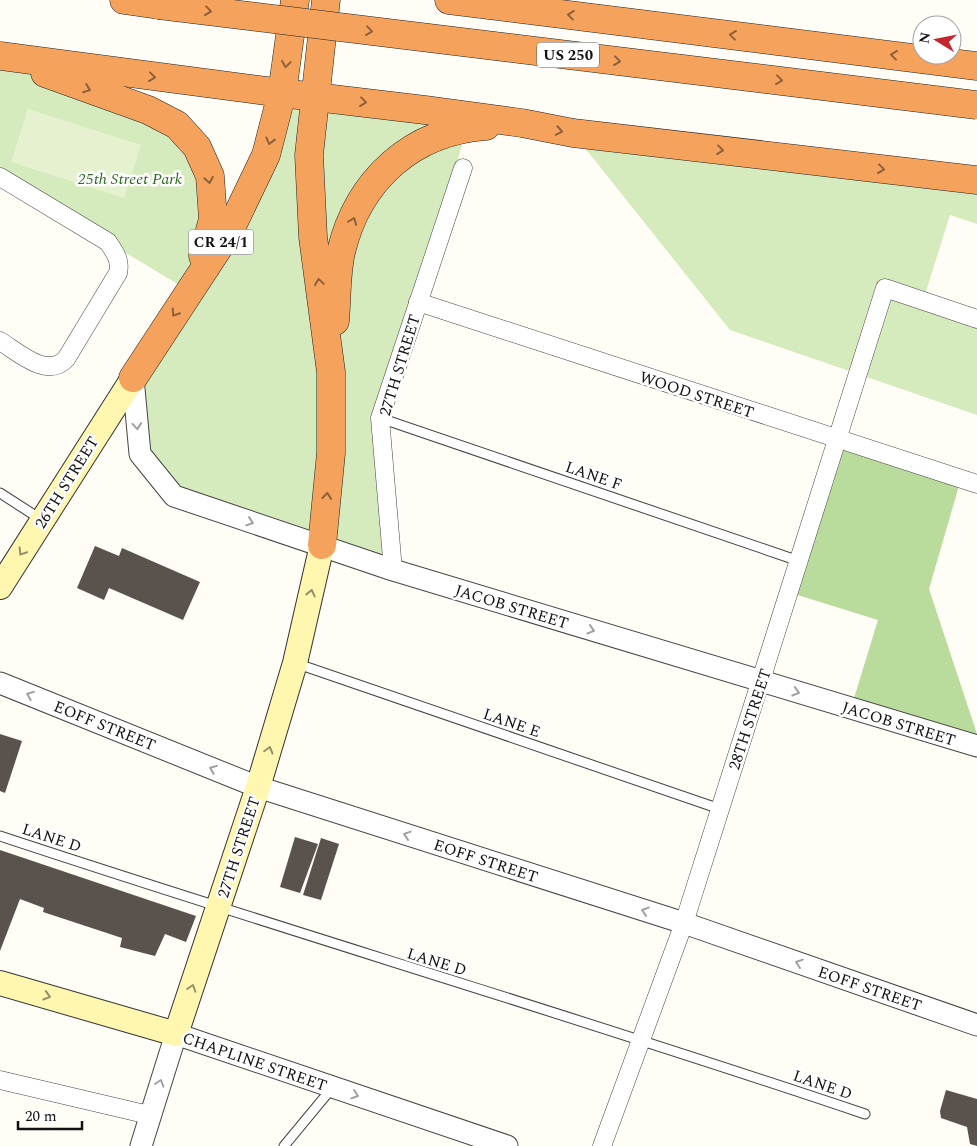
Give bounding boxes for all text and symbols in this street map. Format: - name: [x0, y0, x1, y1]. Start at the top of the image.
- one-way arrow: [204, 5, 212, 16]
- one-way arrow: [567, 10, 575, 21]
- north arrow: [912, 15, 962, 65]
- one-way arrow: [365, 25, 373, 35]
- one-way arrow: [728, 30, 736, 41]
- text: N: [913, 30, 936, 45]
- road number: US 250: [537, 42, 599, 68]
- one-way arrow: [890, 50, 898, 61]
- one-way arrow: [614, 55, 622, 66]
- one-way arrow: [281, 60, 292, 68]
- one-way arrow: [149, 71, 157, 82]
- one-way arrow: [775, 74, 783, 85]
- one-way arrow: [82, 83, 91, 93]
- one-way arrow: [360, 96, 368, 107]
- one-way arrow: [554, 125, 563, 135]
- one-way arrow: [265, 136, 276, 145]
- one-way arrow: [716, 144, 724, 155]
- one-way arrow: [878, 163, 886, 174]
- park label: 25th Street Park: [77, 167, 183, 191]
- one-way arrow: [204, 176, 214, 185]
- one-way arrow: [346, 217, 357, 226]
- road number: CR 24/1: [188, 230, 254, 254]
- one-way arrow: [314, 278, 325, 286]
- one-way arrow: [172, 307, 181, 317]
- street label: 27TH STREET: [373, 311, 427, 419]
- street label: WOOD STREET: [636, 365, 757, 425]
- one-way arrow: [131, 423, 142, 431]
- street label: 26TH STREET: [29, 431, 105, 534]
- street label: LANE F: [562, 455, 625, 497]
- one-way arrow: [321, 492, 332, 500]
- one-way arrow: [245, 516, 254, 526]
- one-way arrow: [19, 547, 29, 556]
- street label: JACOB STREET: [452, 578, 572, 636]
- one-way arrow: [305, 589, 316, 598]
- one-way arrow: [586, 624, 594, 634]
- street label: 28TH STREET: [722, 665, 778, 773]
- one-way arrow: [792, 686, 800, 696]
- one-way arrow: [26, 690, 35, 701]
- street label: EOFF STREET: [50, 694, 160, 757]
- street label: JACOB STREET: [839, 695, 959, 753]
- street label: LANE E: [480, 702, 544, 744]
- one-way arrow: [263, 747, 273, 755]
- one-way arrow: [209, 765, 218, 775]
- street label: 27TH STREET: [211, 793, 267, 901]
- street label: LANE D: [19, 817, 85, 859]
- one-way arrow: [403, 830, 411, 840]
- street label: EOFF STREET: [430, 833, 541, 889]
- one-way arrow: [641, 906, 650, 916]
- street label: LANE D: [404, 942, 470, 982]
- one-way arrow: [795, 959, 803, 969]
- street label: EOFF STREET: [814, 960, 925, 1018]
- one-way arrow: [186, 984, 196, 993]
- one-way arrow: [42, 991, 50, 1001]
- street label: CHAPLINE STREET: [179, 1026, 330, 1098]
- street label: LANE D: [790, 1064, 856, 1106]
- one-way arrow: [154, 1079, 164, 1087]
- one-way arrow: [350, 1089, 359, 1099]
- scale bar: [18, 1098, 81, 1130]
- text: 20 m: [25, 1105, 57, 1128]

